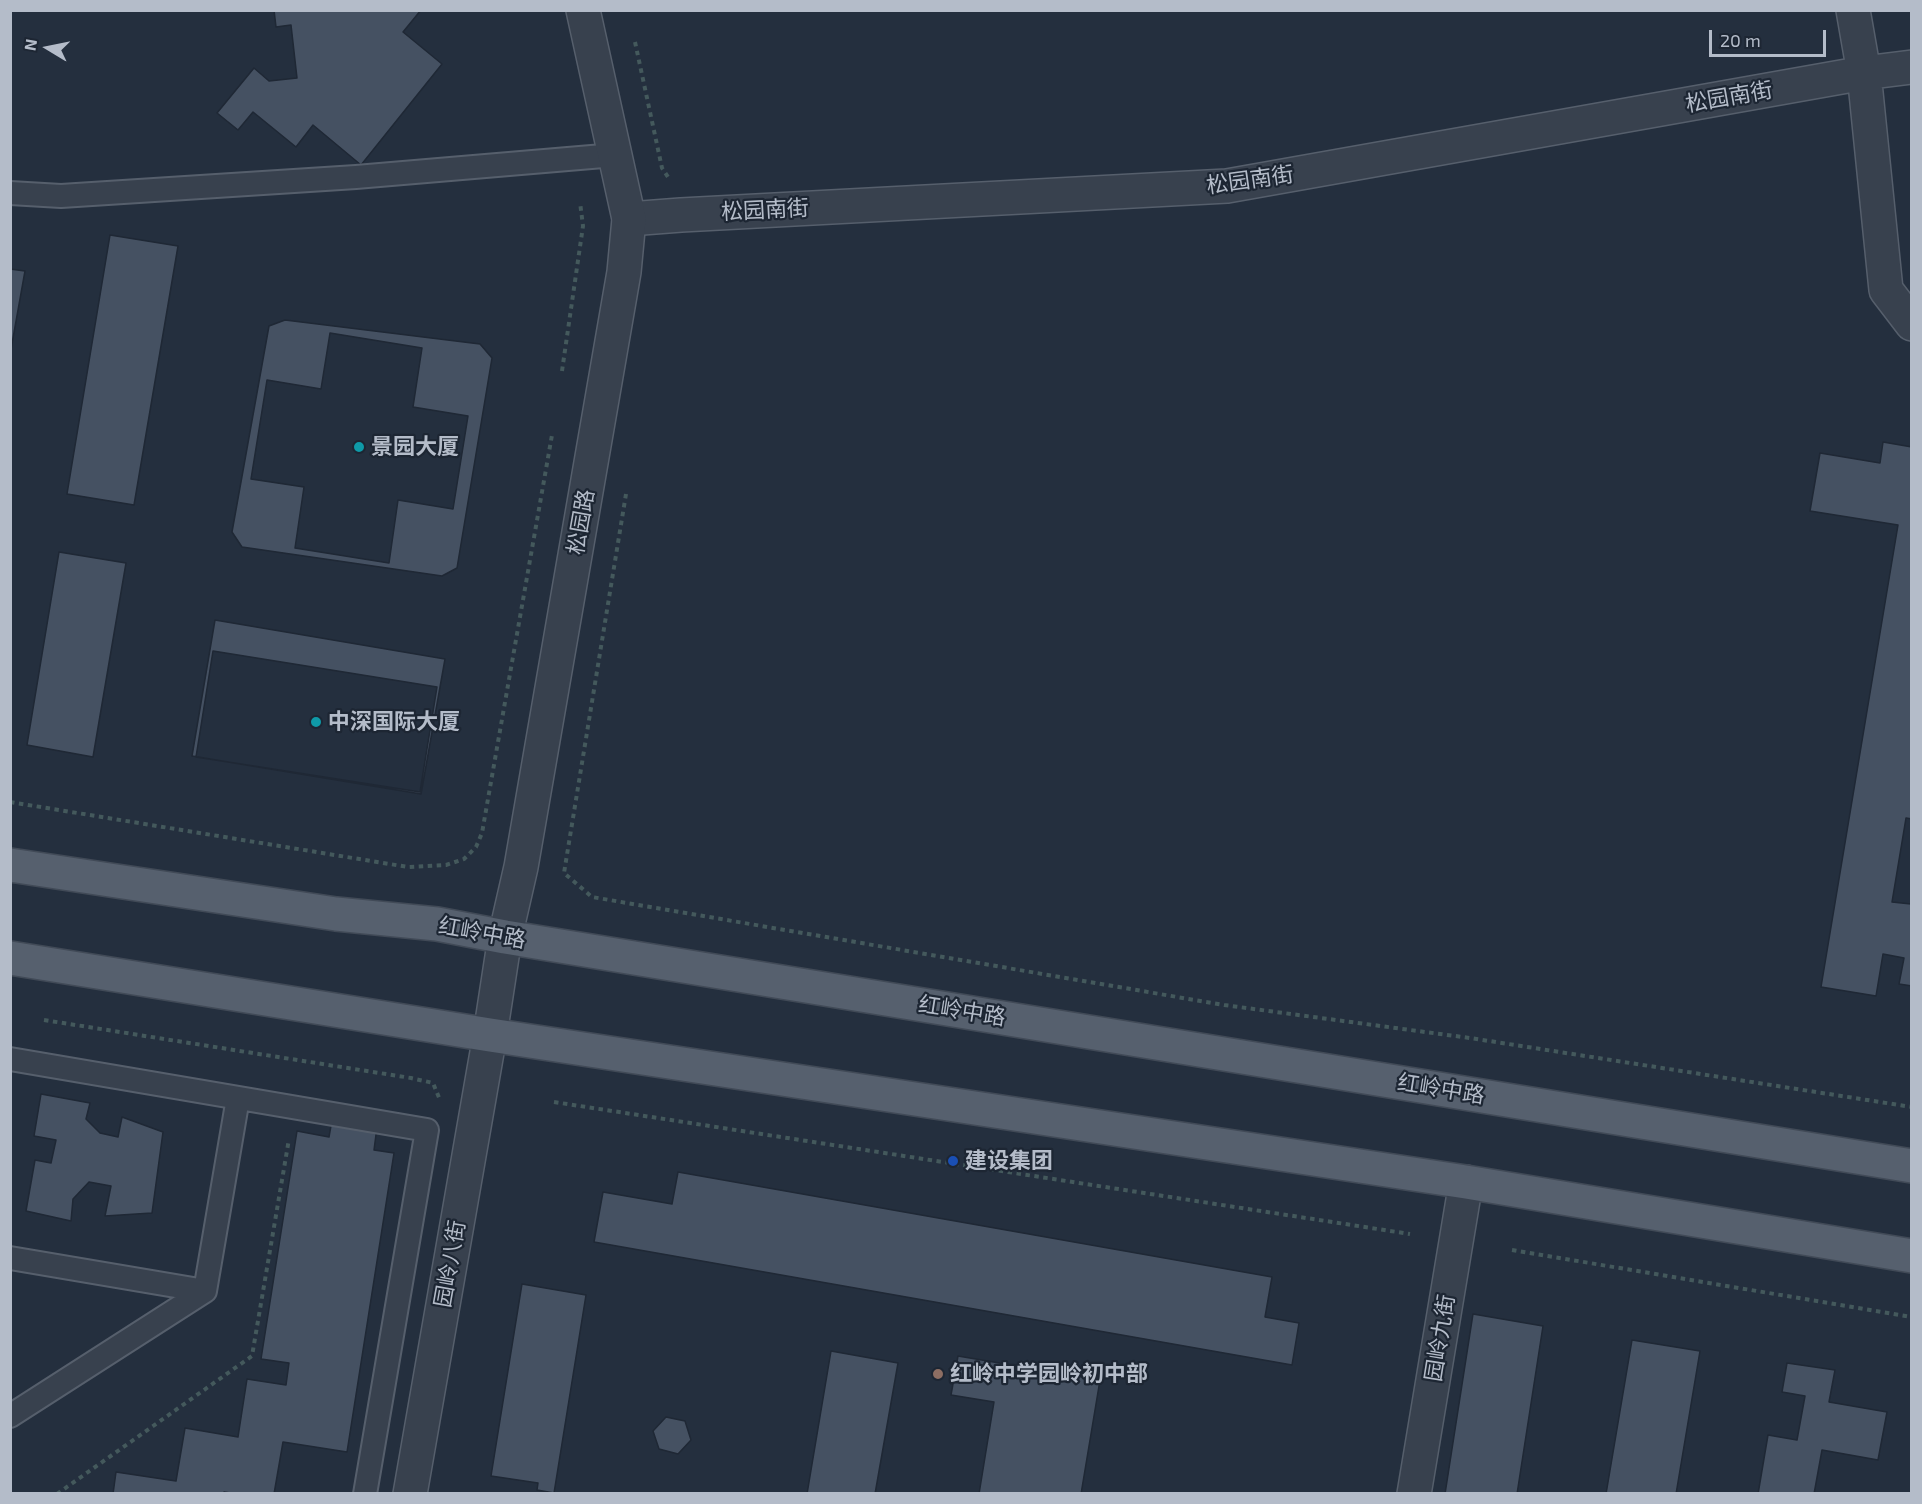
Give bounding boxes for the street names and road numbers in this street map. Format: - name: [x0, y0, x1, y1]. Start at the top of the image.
- street label: 松园南街: [1683, 76, 1775, 118]
- street label: 松园南街: [1205, 161, 1295, 199]
- street label: 松园南街: [720, 195, 810, 225]
- street label: 松园路: [562, 487, 600, 557]
- street label: 红岭中路: [436, 912, 528, 954]
- street label: 红岭中路: [916, 991, 1008, 1031]
- street label: 红岭中路: [1395, 1069, 1487, 1109]
- street label: 园岭八街: [429, 1218, 471, 1310]
- street label: 园岭九街: [1420, 1292, 1460, 1384]

